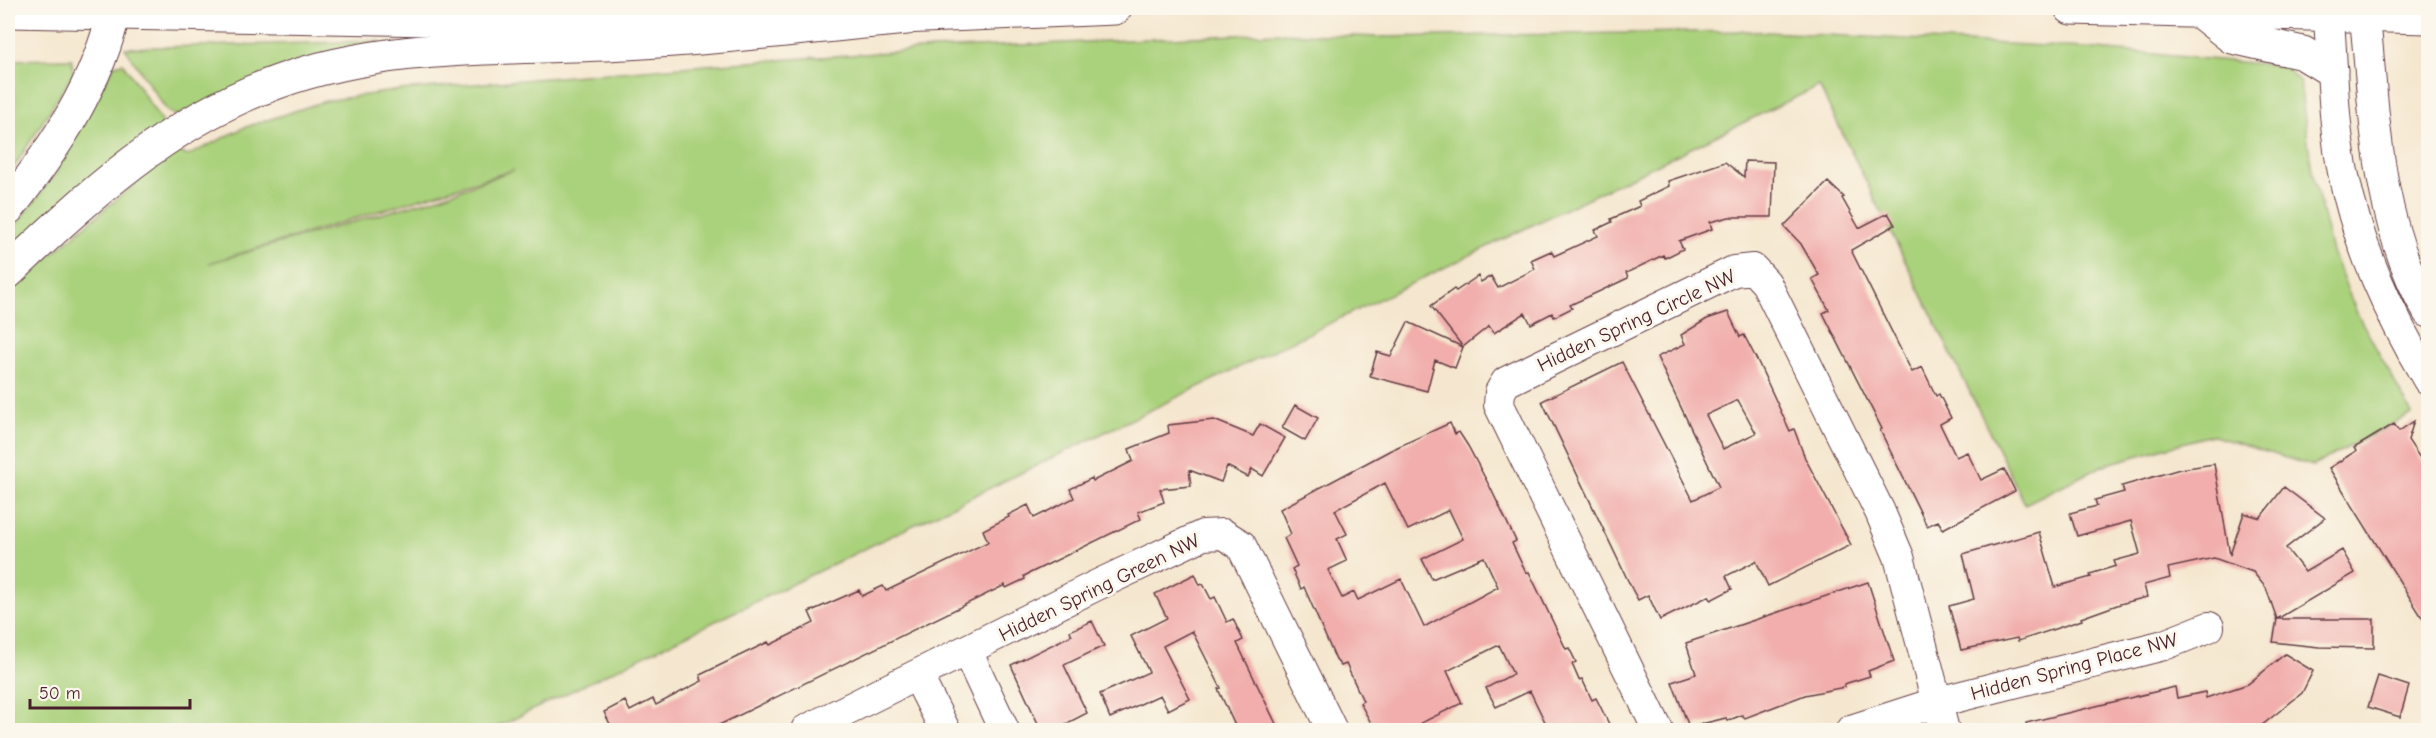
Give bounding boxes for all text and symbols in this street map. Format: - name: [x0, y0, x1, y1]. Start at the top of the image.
- street label: Hidden Spring Circle NW: [1534, 264, 1739, 376]
- street label: Hidden Spring Green NW: [995, 528, 1204, 646]
- street label: Hidden Spring Place NW: [1968, 628, 2181, 705]
- scale bar: [30, 672, 190, 710]
- text: 50 m: [39, 683, 81, 704]

